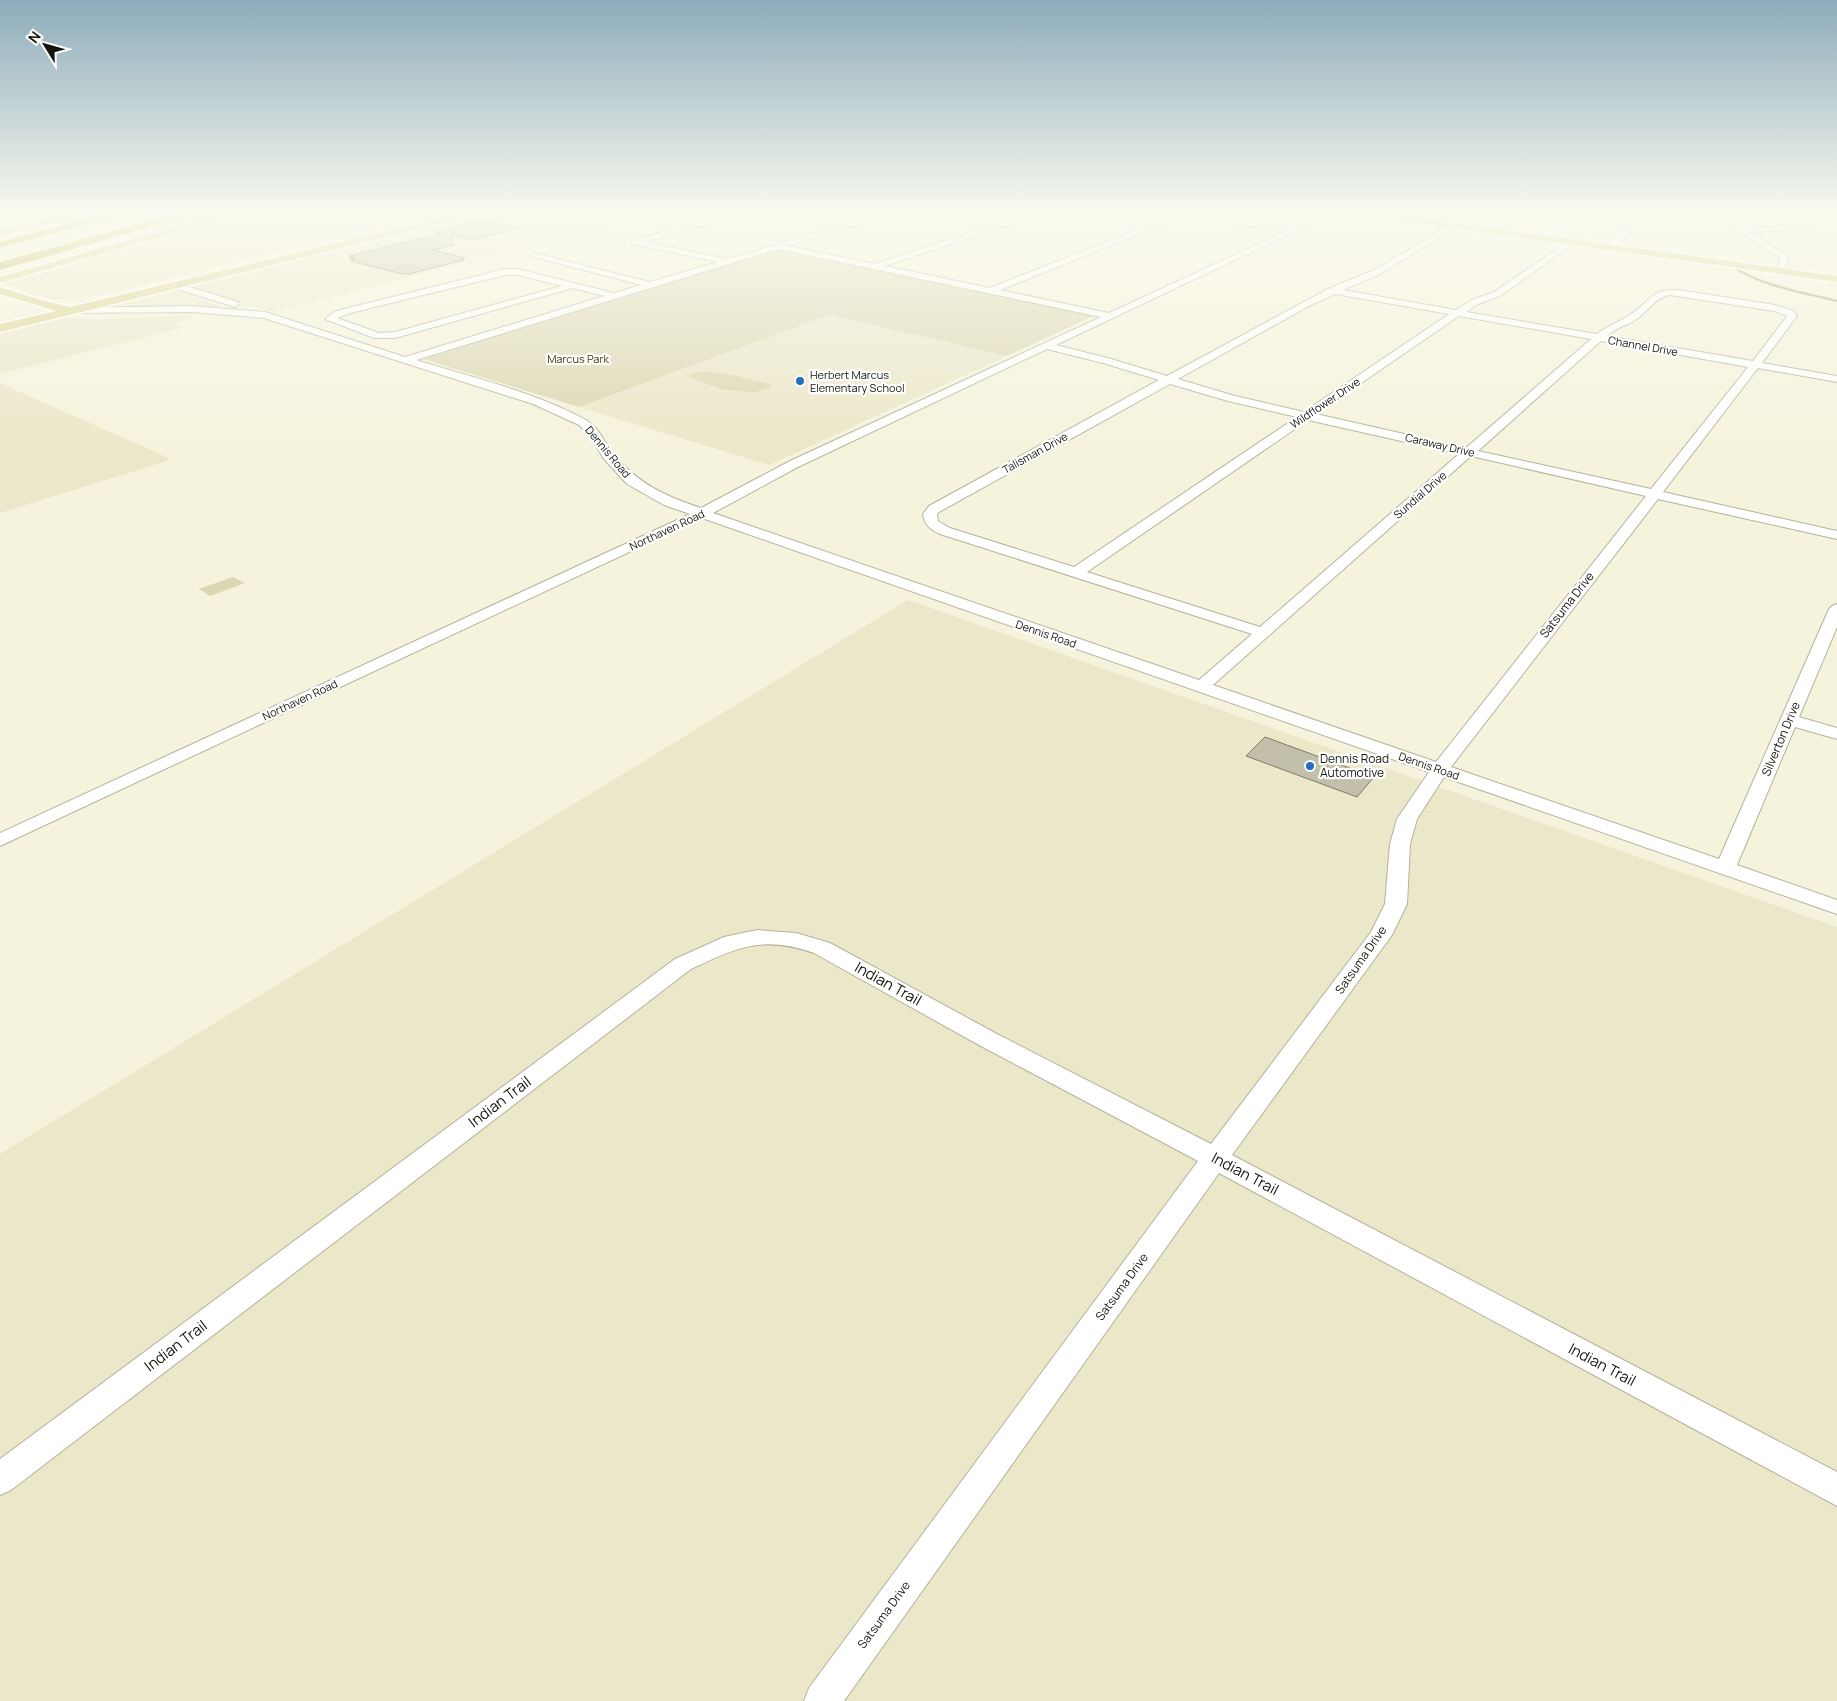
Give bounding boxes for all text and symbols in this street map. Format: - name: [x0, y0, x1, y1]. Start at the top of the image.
- north arrow: [20, 20, 70, 70]
- text: N: [24, 27, 45, 47]
- street label: Channel Drive: [1607, 332, 1680, 359]
- park label: Marcus Park: [547, 351, 609, 366]
- place label: Herbert Marcus Elementary School: [810, 367, 905, 395]
- street label: Wildflower Drive: [1287, 373, 1363, 432]
- marker: Herbert Marcus Elementary School: [794, 375, 806, 387]
- street label: Dennis Road: [582, 423, 634, 481]
- street label: Talisman Drive: [999, 428, 1071, 477]
- street label: Caraway Drive: [1404, 429, 1477, 460]
- street label: Sundial Drive: [1390, 467, 1450, 522]
- street label: Northaven Road: [627, 506, 707, 554]
- street label: Satsuma Drive: [1535, 568, 1598, 641]
- street label: Dennis Road: [1014, 616, 1079, 651]
- street label: Northaven Road: [260, 676, 340, 724]
- street label: Silverton Drive: [1757, 699, 1804, 779]
- street label: Dennis Road: [1397, 748, 1462, 783]
- place label: Dennis Road Automotive: [1320, 750, 1389, 781]
- marker: Dennis Road Automotive: [1304, 760, 1316, 772]
- street label: Satsuma Drive: [1331, 922, 1390, 997]
- street label: Indian Trail: [851, 957, 926, 1011]
- street label: Indian Trail: [464, 1071, 535, 1132]
- street label: Indian Trail: [1208, 1147, 1283, 1200]
- street label: Satsuma Drive: [1091, 1250, 1152, 1324]
- street label: Indian Trail: [140, 1315, 211, 1376]
- street label: Indian Trail: [1565, 1338, 1640, 1391]
- street label: Satsuma Drive: [853, 1578, 914, 1652]

